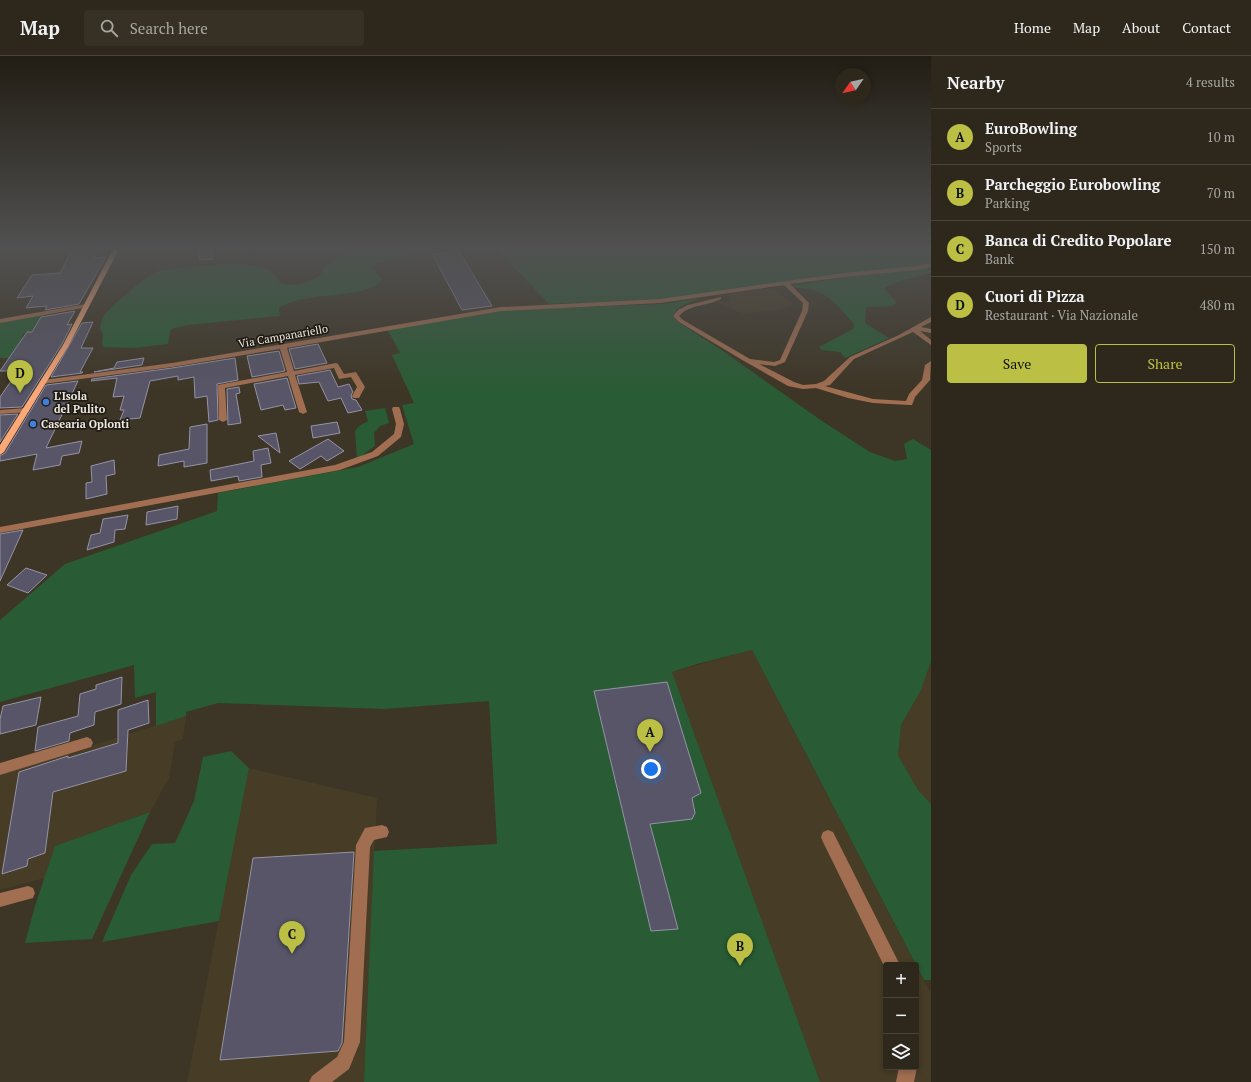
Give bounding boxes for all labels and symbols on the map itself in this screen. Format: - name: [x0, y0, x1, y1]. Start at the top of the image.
- north arrow: [835, 68, 871, 104]
- street label: Via Campanariello: [237, 321, 329, 351]
- pin: D: [7, 360, 33, 393]
- place label: L'Isola del Pulito: [54, 389, 106, 416]
- marker: L'Isola del Pulito: [41, 397, 51, 407]
- place label: Casearia Oplonti: [41, 417, 129, 431]
- marker: Casearia Oplonti: [28, 419, 38, 429]
- pin: A: [637, 719, 663, 752]
- your location: [641, 759, 661, 779]
- pin: C: [279, 921, 305, 954]
- pin: B: [727, 933, 753, 966]

